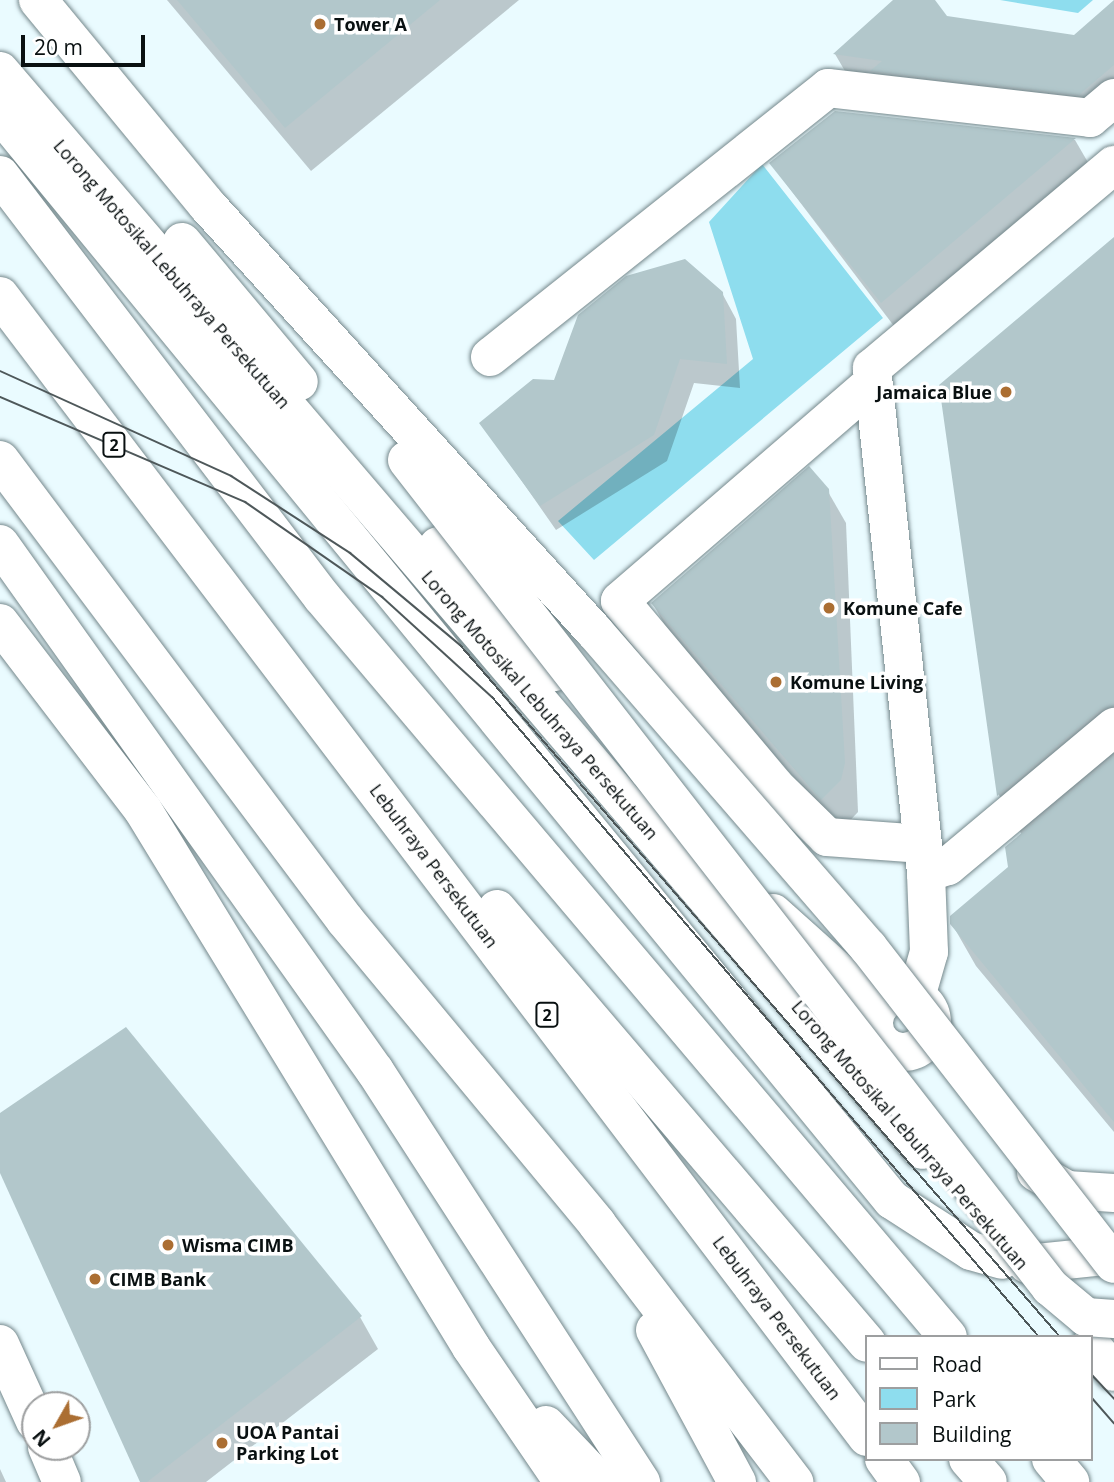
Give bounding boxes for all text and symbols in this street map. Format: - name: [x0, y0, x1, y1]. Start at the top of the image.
- place label: Tower A: [334, 13, 407, 35]
- marker: Tower A: [312, 16, 328, 32]
- scale bar: [24, 21, 149, 65]
- text: 20 m: [34, 33, 83, 61]
- street label: Lorong Motosikal Lebuhraya Persekutuan: [49, 135, 295, 413]
- place label: Jamaica Blue: [876, 381, 992, 403]
- marker: Jamaica Blue: [998, 384, 1014, 400]
- road number: 2: [102, 432, 126, 458]
- street label: Lorong Motosikal Lebuhraya Persekutuan: [417, 566, 663, 844]
- place label: Komune Cafe: [843, 597, 963, 619]
- marker: Komune Cafe: [821, 600, 837, 616]
- place label: Komune Living: [790, 671, 923, 693]
- marker: Komune Living: [768, 674, 784, 690]
- street label: Lebuhraya Persekutuan: [365, 780, 503, 952]
- street label: Lorong Motosikal Lebuhraya Persekutuan: [787, 996, 1033, 1274]
- road number: 2: [535, 1002, 559, 1028]
- street label: Lebuhraya Persekutuan: [708, 1232, 846, 1404]
- place label: Wisma CIMB: [182, 1234, 294, 1256]
- marker: Wisma CIMB: [160, 1237, 176, 1253]
- place label: CIMB Bank: [109, 1268, 206, 1290]
- marker: CIMB Bank: [87, 1271, 103, 1287]
- legend: [866, 1335, 1093, 1461]
- text: Road: [932, 1350, 982, 1378]
- text: Park: [932, 1385, 976, 1413]
- north arrow: [21, 1391, 91, 1461]
- text: Building: [932, 1420, 1011, 1448]
- place label: UOA Pantai Parking Lot: [236, 1422, 339, 1464]
- text: N: [27, 1424, 56, 1452]
- marker: UOA Pantai Parking Lot: [214, 1435, 230, 1451]

